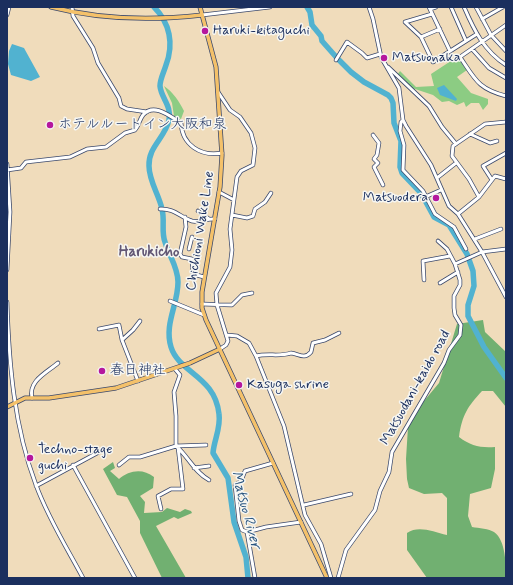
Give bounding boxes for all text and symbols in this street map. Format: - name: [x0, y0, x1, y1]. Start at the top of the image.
- place label: Haruki-kitaguchi: [213, 23, 310, 39]
- marker: Haruki-kitaguchi: [200, 26, 210, 36]
- place label: Matsuonaka: [392, 50, 461, 66]
- marker: Matsuonaka: [379, 53, 389, 63]
- place label: ホテルルートイン大阪和泉: [58, 117, 227, 133]
- marker: ホテルルートイン大阪和泉: [45, 120, 55, 130]
- street label: Chichioni Wake Line: [183, 170, 219, 292]
- place label: Matsuodera: [363, 190, 428, 206]
- marker: Matsuodera: [431, 193, 441, 203]
- district label: Harukicho: [119, 244, 179, 262]
- street label: Matsuodani-kaido road: [377, 328, 455, 448]
- place label: 春日神社: [110, 363, 166, 379]
- marker: 春日神社: [97, 366, 107, 376]
- place label: Kasuga shrine: [247, 377, 329, 393]
- marker: Kasuga shrine: [234, 380, 244, 390]
- place label: Techno-stage guchi: [38, 442, 112, 474]
- marker: Techno-stage guchi: [25, 453, 35, 463]
- water label: Matsuo River: [226, 469, 264, 551]

